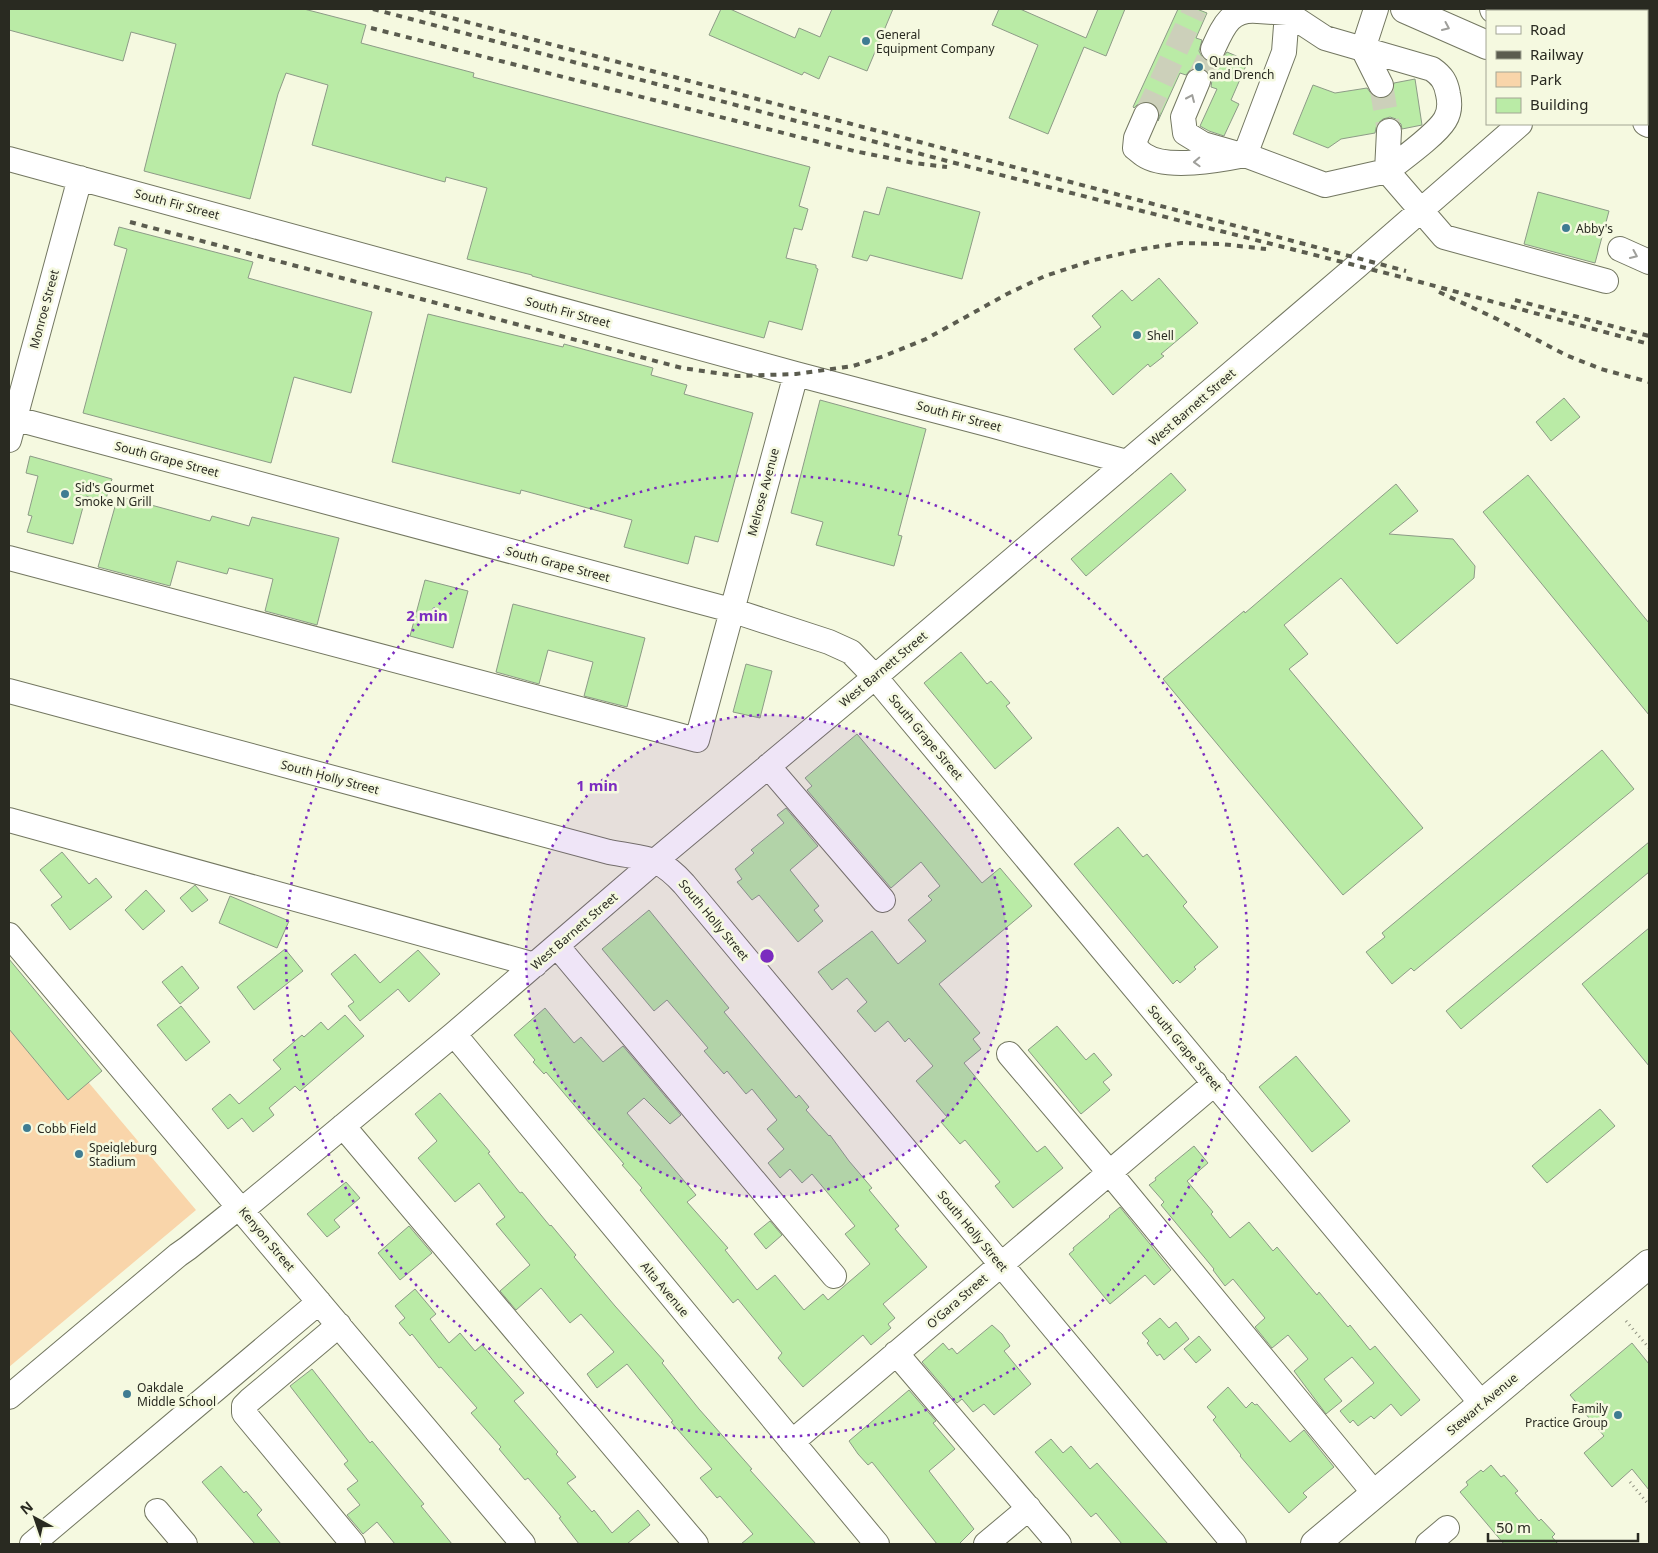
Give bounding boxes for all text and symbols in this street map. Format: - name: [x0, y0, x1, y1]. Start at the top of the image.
- legend: [1486, 10, 1648, 125]
- text: Road: [1530, 19, 1566, 39]
- one-way arrow: [1441, 21, 1450, 31]
- place label: General Equipment Company: [876, 26, 995, 57]
- marker: General Equipment Company: [860, 35, 872, 47]
- text: Railway: [1530, 44, 1584, 64]
- place label: Quench and Drench: [1209, 52, 1275, 83]
- marker: Quench and Drench: [1193, 61, 1205, 73]
- text: Park: [1530, 69, 1562, 89]
- one-way arrow: [1184, 94, 1195, 103]
- text: Building: [1530, 94, 1588, 114]
- one-way arrow: [1193, 157, 1200, 167]
- street label: South Fir Street: [133, 185, 222, 224]
- place label: Abby's: [1576, 220, 1613, 237]
- marker: Abby's: [1560, 222, 1572, 234]
- one-way arrow: [1629, 249, 1638, 260]
- street label: Monroe Street: [25, 267, 63, 350]
- street label: South Fir Street: [524, 293, 613, 332]
- place label: Shell: [1147, 327, 1174, 344]
- marker: Shell: [1131, 329, 1143, 341]
- street label: West Barnett Street: [1145, 364, 1240, 449]
- street label: South Fir Street: [915, 397, 1004, 436]
- street label: South Grape Street: [113, 437, 222, 481]
- street label: Melrose Avenue: [743, 446, 783, 538]
- place label: Sid's Gourmet Smoke N Grill: [75, 479, 155, 510]
- marker: Sid's Gourmet Smoke N Grill: [59, 488, 71, 500]
- street label: South Grape Street: [504, 542, 613, 586]
- text: 2 min: [406, 605, 448, 625]
- street label: West Barnett Street: [835, 627, 931, 711]
- street label: South Grape Street: [885, 691, 967, 784]
- street label: South Holly Street: [279, 756, 382, 798]
- text: 1 min: [576, 775, 618, 795]
- street label: South Holly Street: [675, 876, 753, 965]
- street label: West Barnett Street: [527, 888, 622, 973]
- centre of rings: [758, 947, 776, 965]
- street label: South Grape Street: [1144, 1002, 1226, 1095]
- place label: Cobb Field: [37, 1120, 96, 1137]
- marker: Cobb Field: [21, 1122, 33, 1134]
- place label: Speigleburg Stadium: [89, 1139, 157, 1170]
- marker: Speigleburg Stadium: [73, 1148, 85, 1160]
- street label: South Holly Street: [934, 1187, 1012, 1276]
- street label: Kenyon Street: [235, 1203, 299, 1275]
- street label: Alta Avenue: [637, 1258, 693, 1320]
- street label: O'Gara Street: [923, 1269, 992, 1332]
- street label: Stewart Avenue: [1443, 1369, 1521, 1439]
- place label: Oakdale Middle School: [137, 1379, 216, 1410]
- marker: Oakdale Middle School: [121, 1388, 133, 1400]
- place label: Family Practice Group: [1525, 1400, 1609, 1431]
- marker: Family Practice Group: [1612, 1409, 1624, 1421]
- north arrow: [10, 1493, 60, 1543]
- text: N: [16, 1497, 37, 1519]
- scale bar: [1488, 1510, 1638, 1542]
- text: 50 m: [1496, 1517, 1531, 1537]

